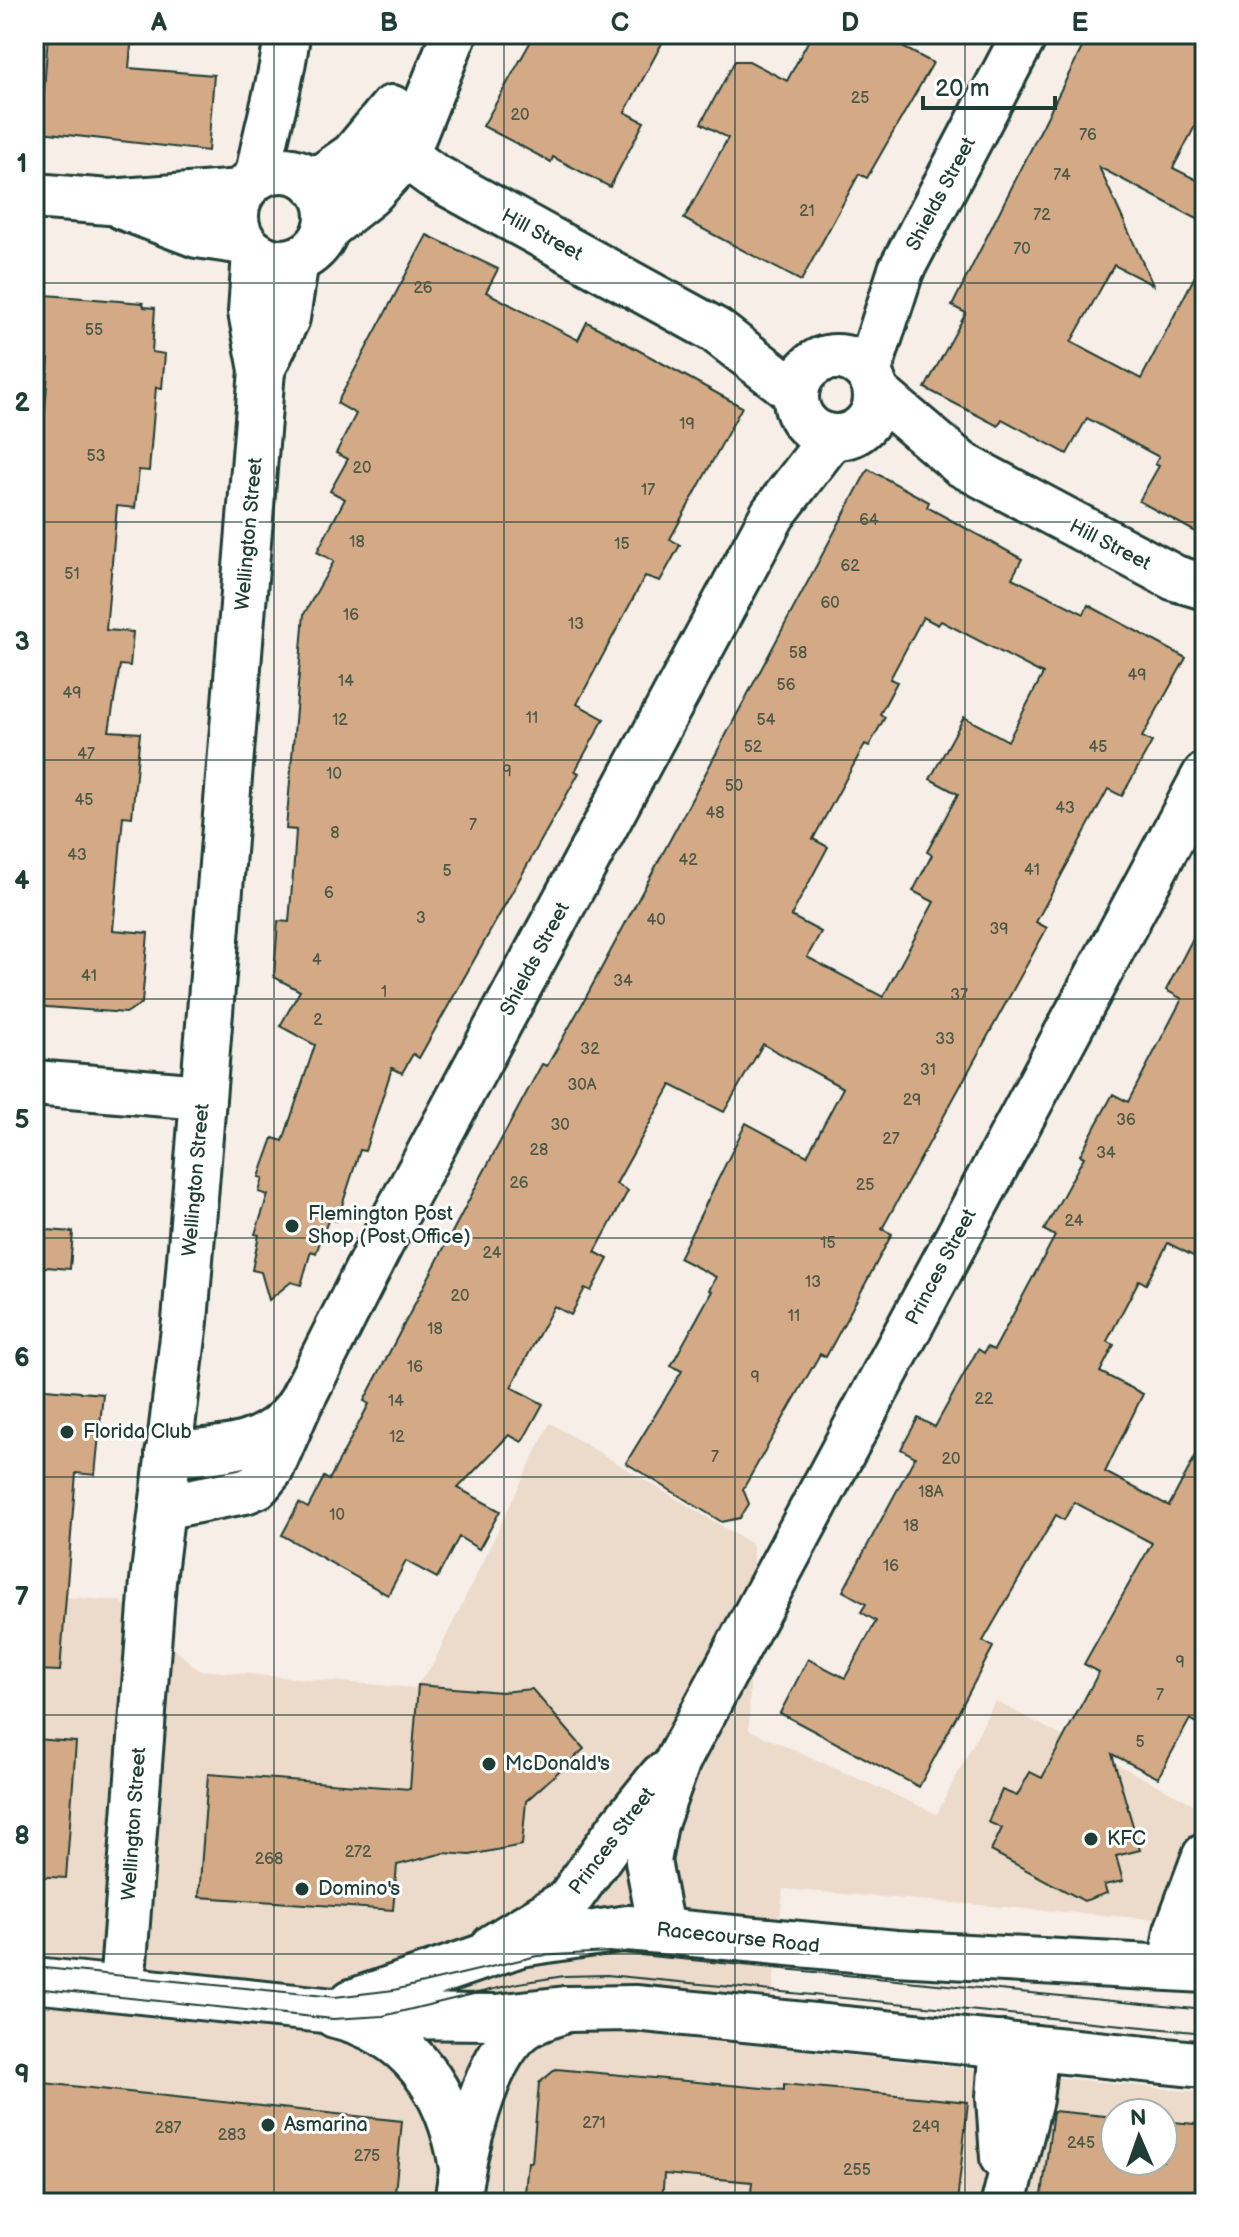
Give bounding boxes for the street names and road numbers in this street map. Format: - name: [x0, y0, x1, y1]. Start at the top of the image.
- street label: Shields Street: [901, 133, 981, 255]
- street label: Hill Street: [497, 204, 587, 266]
- street label: Wellington Street: [230, 457, 268, 611]
- street label: Hill Street: [1065, 514, 1155, 576]
- street label: Shields Street: [495, 898, 575, 1020]
- street label: Wellington Street: [177, 1103, 215, 1257]
- street label: Princes Street: [900, 1205, 982, 1329]
- street label: Wellington Street: [117, 1747, 151, 1901]
- street label: Princes Street: [564, 1783, 660, 1899]
- street label: Racecourse Road: [655, 1918, 821, 1958]

